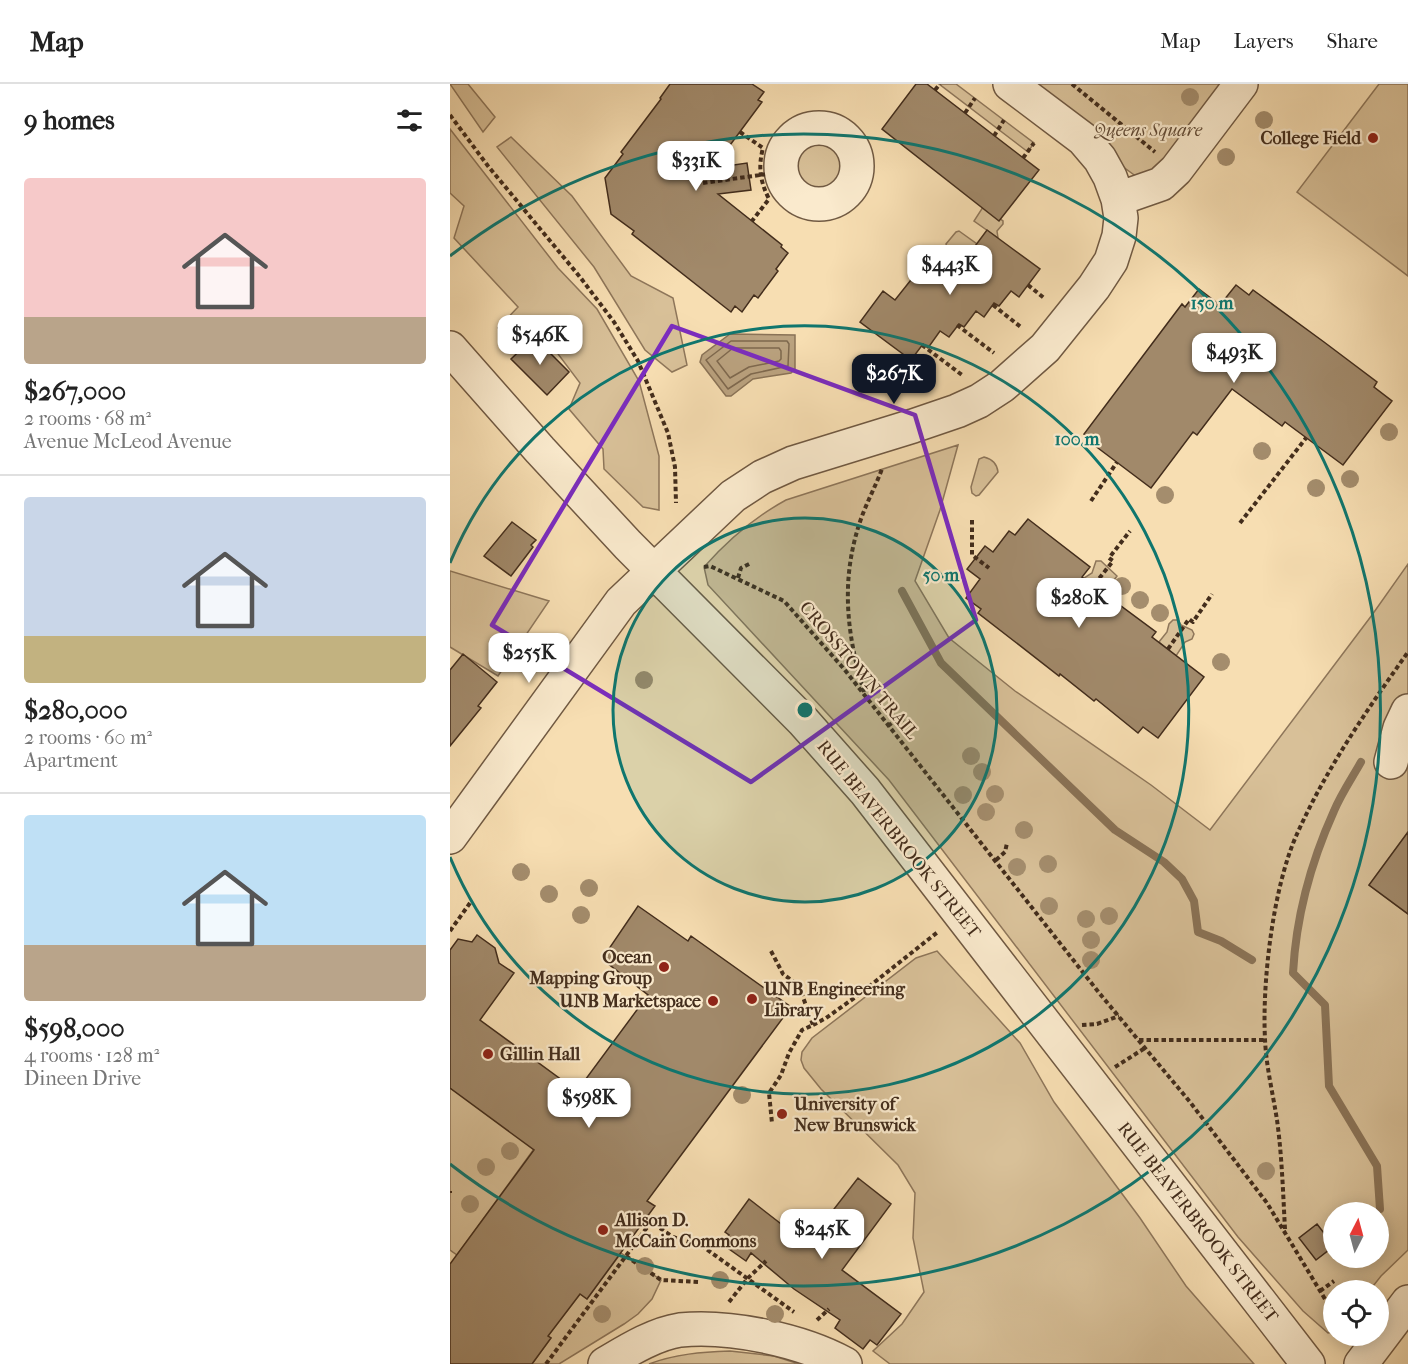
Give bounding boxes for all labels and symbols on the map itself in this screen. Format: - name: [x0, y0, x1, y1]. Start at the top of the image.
- park label: Queens Square: [1093, 120, 1203, 141]
- place label: College Field: [1260, 128, 1362, 149]
- marker: College Field: [1366, 131, 1380, 145]
- pin: $331K: [654, 141, 738, 192]
- pin: $443K: [908, 245, 992, 296]
- text: 150 m: [1191, 293, 1234, 314]
- pin: $546K: [498, 315, 582, 366]
- pin: $493K: [1192, 333, 1276, 384]
- pin: $267K: [852, 354, 936, 405]
- text: 100 m: [1054, 429, 1101, 450]
- text: 50 m: [923, 565, 960, 586]
- pin: $280K: [1037, 578, 1121, 629]
- street label: CROSSTOWN TRAIL: [795, 597, 922, 744]
- pin: $255K: [487, 633, 571, 684]
- centre of rings: [795, 700, 815, 720]
- street label: RUE BEAVERBROOK STREET: [812, 736, 985, 943]
- place label: Ocean Mapping Group: [528, 947, 653, 989]
- marker: Ocean Mapping Group: [657, 960, 671, 974]
- place label: UNB Engineering Library: [763, 979, 906, 1021]
- place label: UNB Marketspace: [559, 991, 701, 1012]
- marker: UNB Engineering Library: [745, 992, 759, 1006]
- marker: UNB Marketspace: [706, 994, 720, 1008]
- place label: Gillin Hall: [500, 1044, 581, 1065]
- marker: Gillin Hall: [481, 1047, 495, 1061]
- pin: $598K: [547, 1078, 631, 1129]
- place label: University of New Brunswick: [793, 1094, 917, 1136]
- marker: University of New Brunswick: [775, 1107, 789, 1121]
- street label: RUE BEAVERBROOK STREET: [1113, 1118, 1283, 1327]
- north arrow: [1323, 1202, 1389, 1268]
- pin: $245K: [780, 1209, 864, 1260]
- place label: Allison D. McCain Commons: [614, 1210, 757, 1252]
- marker: Allison D. McCain Commons: [596, 1223, 610, 1237]

